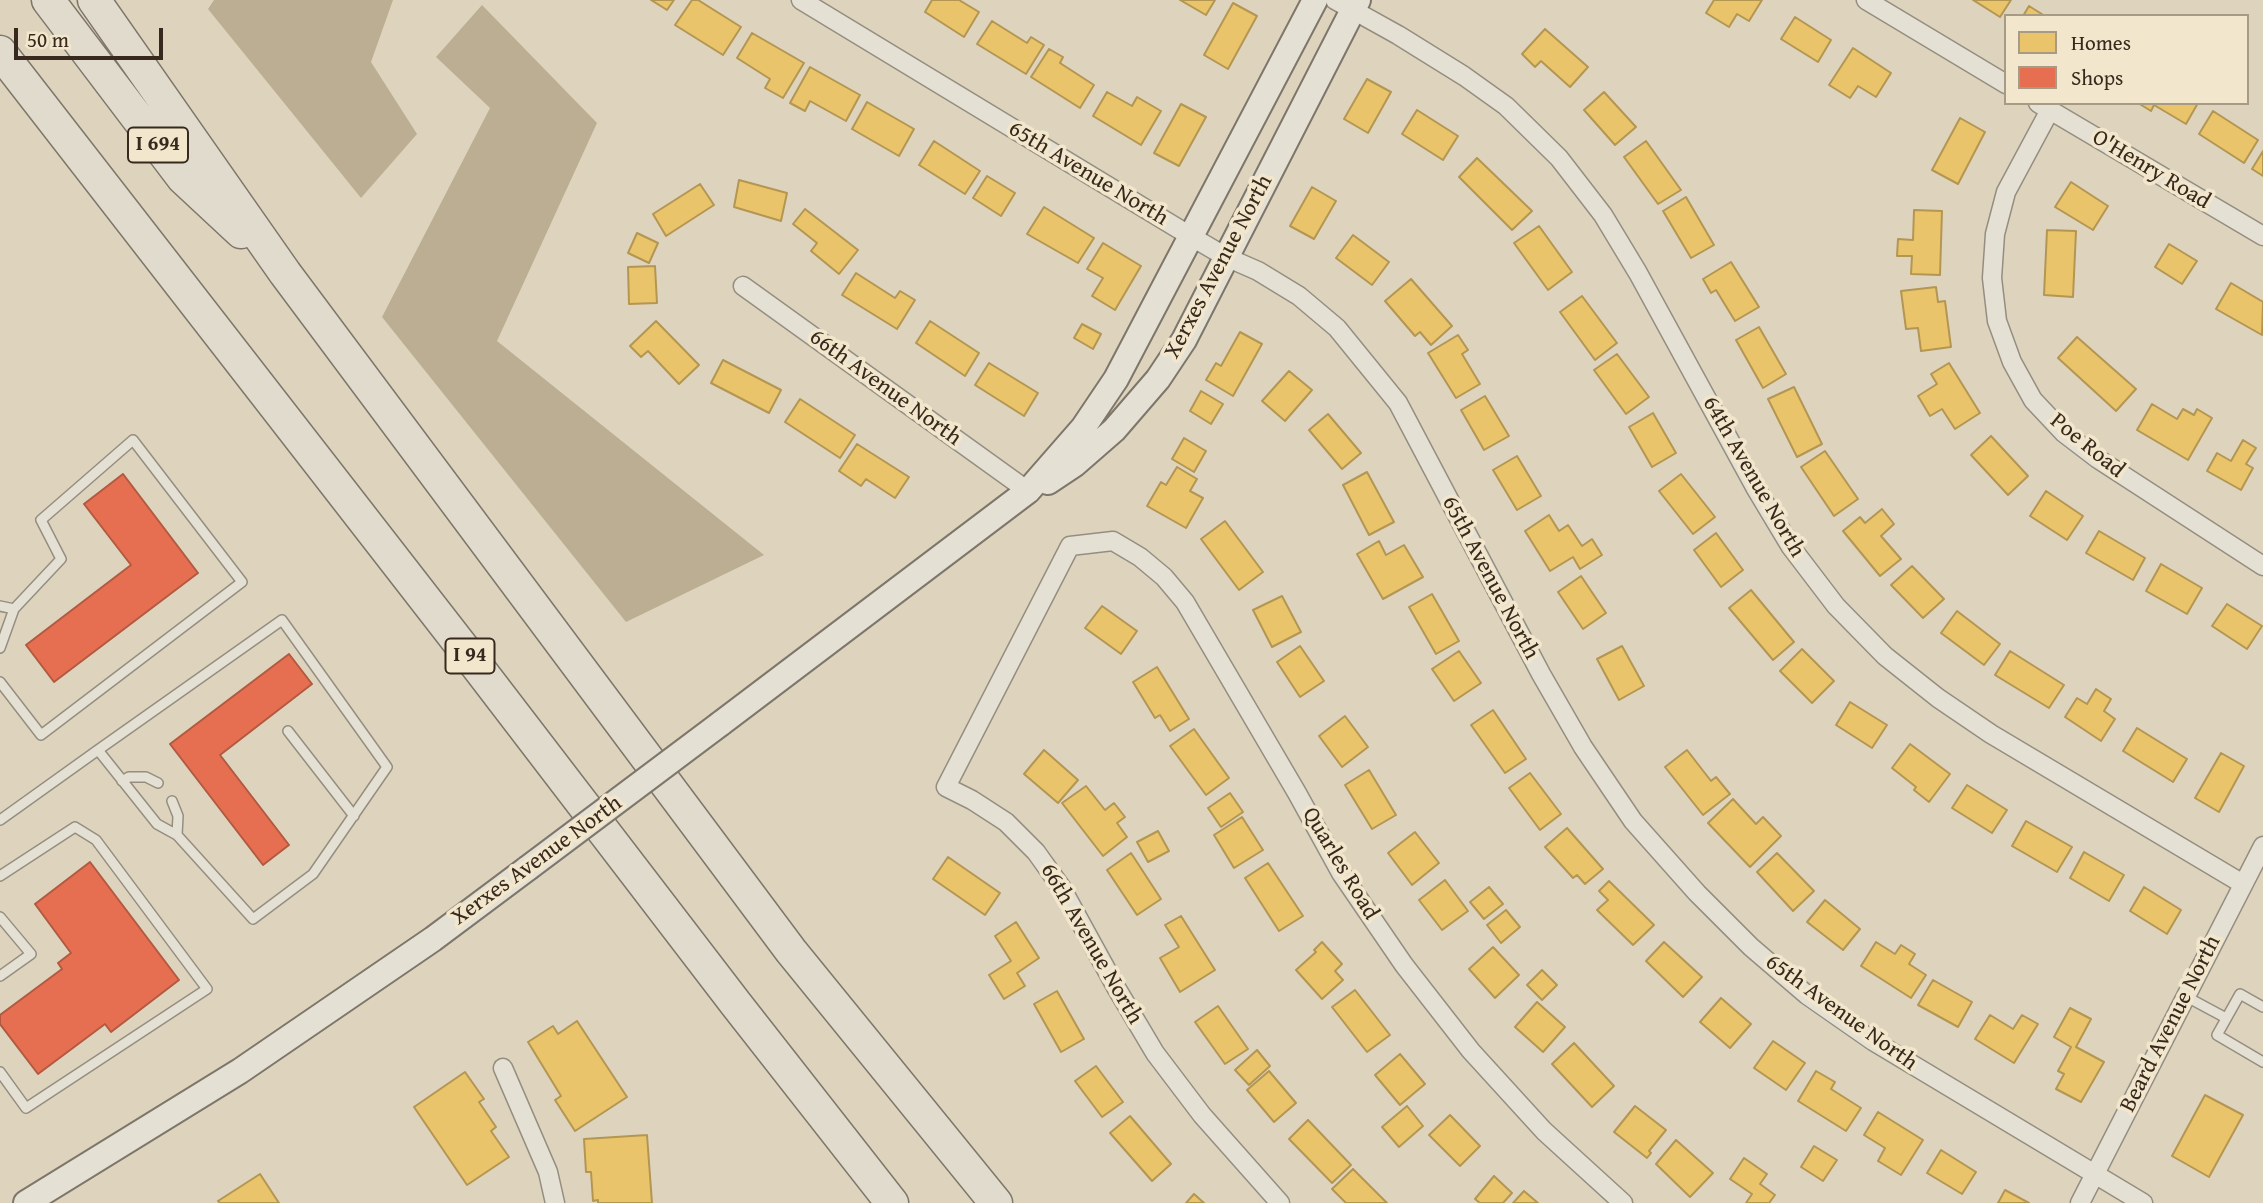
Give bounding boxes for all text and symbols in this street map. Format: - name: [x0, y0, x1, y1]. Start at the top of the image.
- scale bar: [18, 14, 166, 58]
- legend: [2004, 14, 2249, 105]
- text: 50 m: [27, 24, 69, 55]
- text: Homes: [2071, 27, 2131, 58]
- text: Shops: [2071, 62, 2123, 93]
- street label: 65th Avenue North: [1003, 115, 1173, 233]
- street label: O'Henry Road: [2087, 124, 2215, 216]
- road number: I 694: [128, 128, 188, 162]
- street label: Xerxes Avenue North: [1159, 170, 1279, 364]
- street label: 66th Avenue North: [804, 324, 966, 452]
- street label: 64th Avenue North: [1696, 392, 1810, 562]
- street label: Poe Road: [2044, 408, 2130, 484]
- street label: 65th Avenue North: [1435, 491, 1545, 665]
- road number: I 94: [446, 638, 494, 674]
- street label: Xerxes Avenue North: [446, 790, 628, 932]
- street label: Quarles Road: [1296, 803, 1384, 925]
- street label: 66th Avenue North: [1034, 859, 1148, 1029]
- street label: Beard Avenue North: [2115, 931, 2227, 1117]
- street label: 65th Avenue North: [1760, 949, 1922, 1077]

